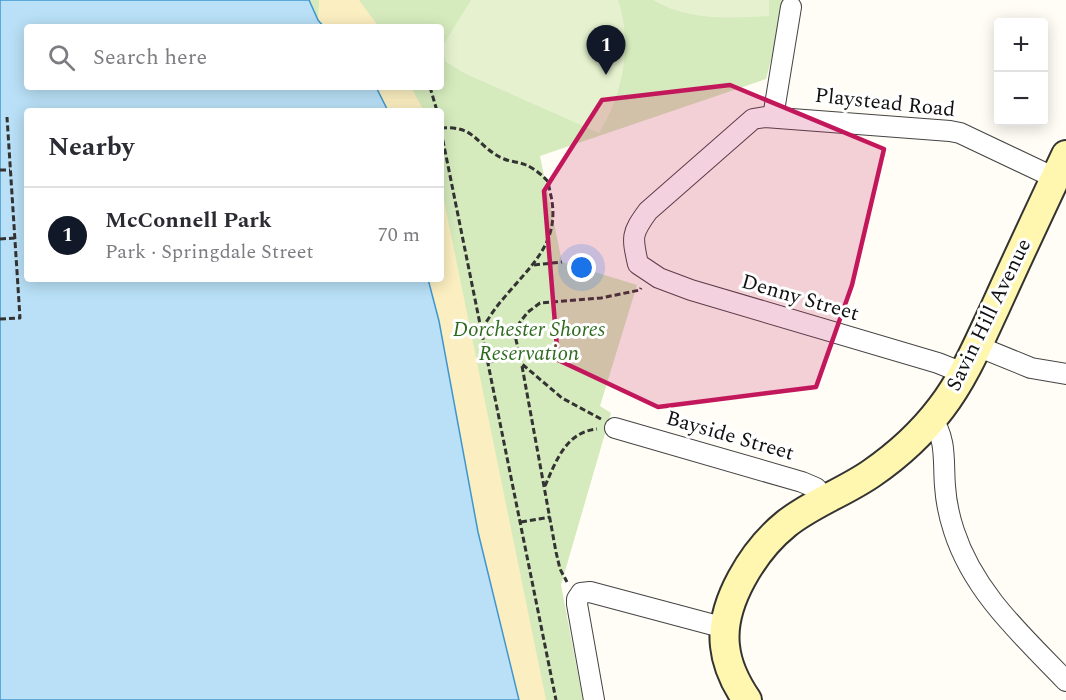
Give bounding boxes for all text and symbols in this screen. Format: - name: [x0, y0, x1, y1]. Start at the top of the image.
- map controls: [994, 18, 1048, 126]
- button: +: [994, 18, 1048, 72]
- search box: [24, 24, 444, 90]
- pin: 1: [586, 26, 626, 75]
- icon: search: [45, 41, 78, 74]
- text: Search here: [93, 41, 207, 74]
- button: −: [994, 72, 1048, 126]
- street label: Playstead Road: [813, 80, 957, 126]
- text: Nearby: [48, 127, 134, 167]
- text: McConnell Park: [105, 204, 272, 237]
- text: 1: [62, 220, 73, 250]
- text: 70 m: [378, 220, 420, 250]
- street label: Savin Hill Avenue: [938, 233, 1040, 397]
- text: Park · Springdale Street: [105, 237, 314, 267]
- your location: [567, 253, 596, 282]
- street label: Denny Street: [737, 266, 863, 330]
- park label: Dorchester Shores Reservation: [453, 314, 606, 370]
- street label: Bayside Street: [662, 402, 798, 470]

